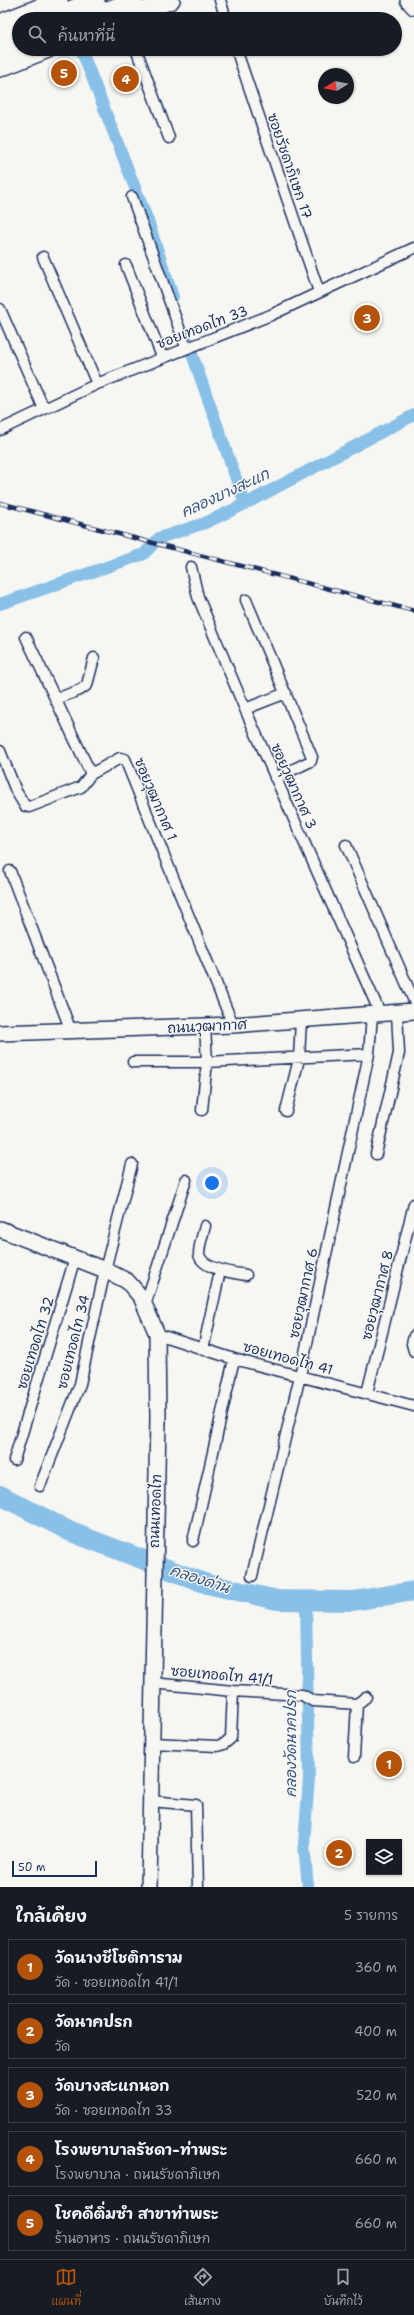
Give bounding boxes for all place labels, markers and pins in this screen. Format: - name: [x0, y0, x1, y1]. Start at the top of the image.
- pin: 5: [51, 58, 77, 88]
- pin: 4: [113, 64, 139, 94]
- pin: 3: [354, 303, 380, 333]
- pin: 1: [376, 1749, 402, 1779]
- pin: 2: [326, 1838, 352, 1868]

